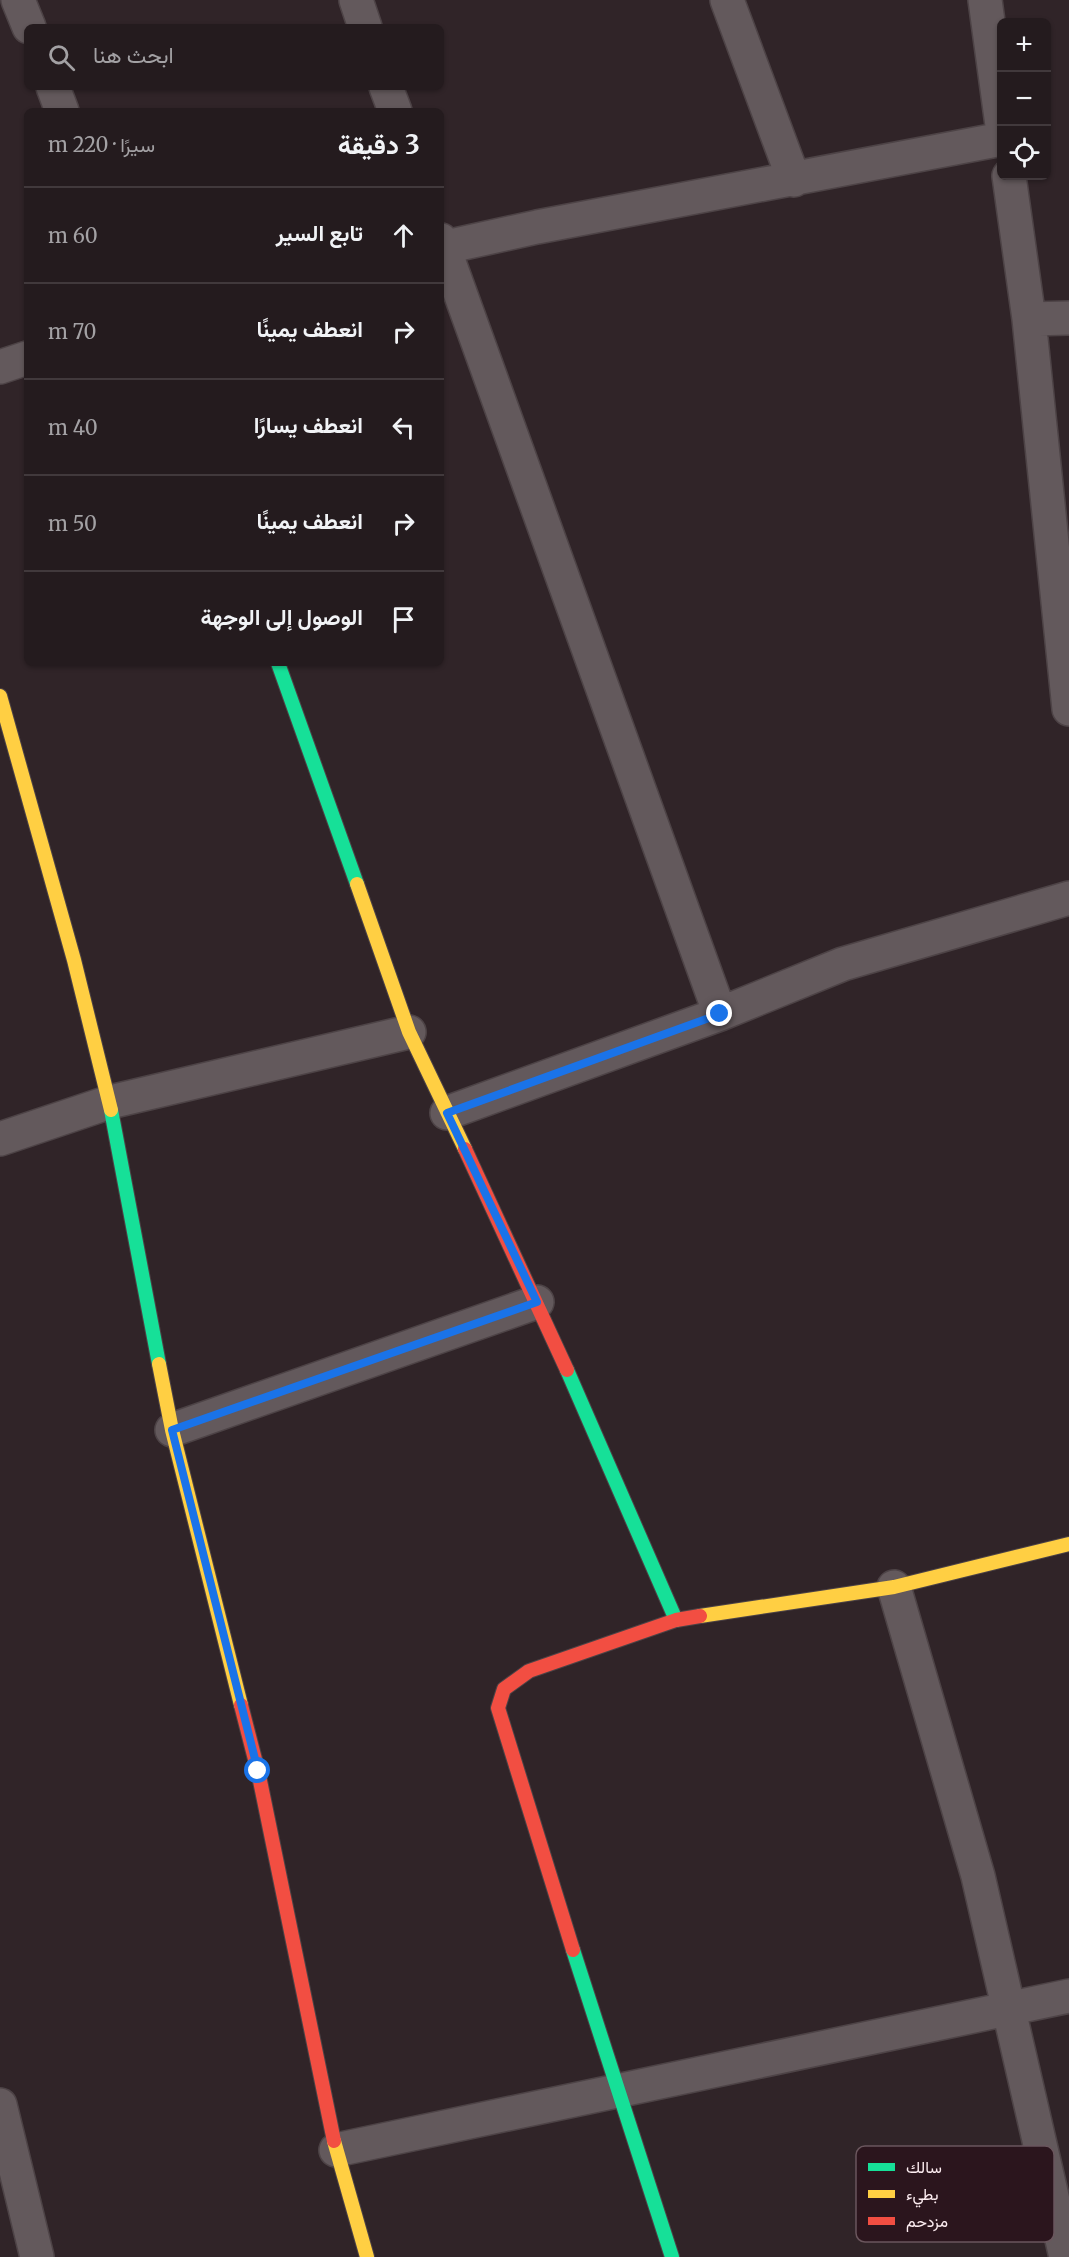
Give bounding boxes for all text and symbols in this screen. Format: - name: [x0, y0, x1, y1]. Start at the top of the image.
- map controls: [997, 18, 1051, 180]
- button: +: [997, 18, 1051, 72]
- search box: [24, 24, 444, 90]
- icon: search: [45, 41, 78, 74]
- text: ابحث هنا: [93, 41, 174, 69]
- button: −: [997, 72, 1051, 126]
- button: locate: [997, 126, 1051, 180]
- text: 3 دقيقة: [338, 128, 420, 161]
- text: سيرًا · 220 m: [48, 132, 155, 157]
- text: تابع السير: [276, 219, 363, 247]
- icon: ahead: [387, 219, 420, 252]
- text: 60 m: [48, 223, 98, 248]
- text: انعطف يمينًا: [256, 315, 363, 343]
- icon: right: [387, 315, 420, 348]
- text: 70 m: [48, 319, 96, 344]
- text: انعطف يسارًا: [254, 411, 363, 439]
- icon: left: [387, 411, 420, 444]
- text: 40 m: [48, 415, 98, 440]
- text: انعطف يمينًا: [256, 507, 363, 535]
- icon: right: [387, 507, 420, 540]
- text: 50 m: [48, 511, 97, 536]
- text: الوصول إلى الوجهة: [200, 603, 363, 631]
- icon: arrive: [387, 603, 420, 636]
- route end: [706, 1000, 732, 1026]
- route start: [244, 1757, 270, 1783]
- legend: [856, 2146, 1054, 2242]
- text: سالك: [906, 2157, 942, 2177]
- text: بطيء: [906, 2184, 938, 2208]
- text: مزدحم: [906, 2211, 948, 2232]

